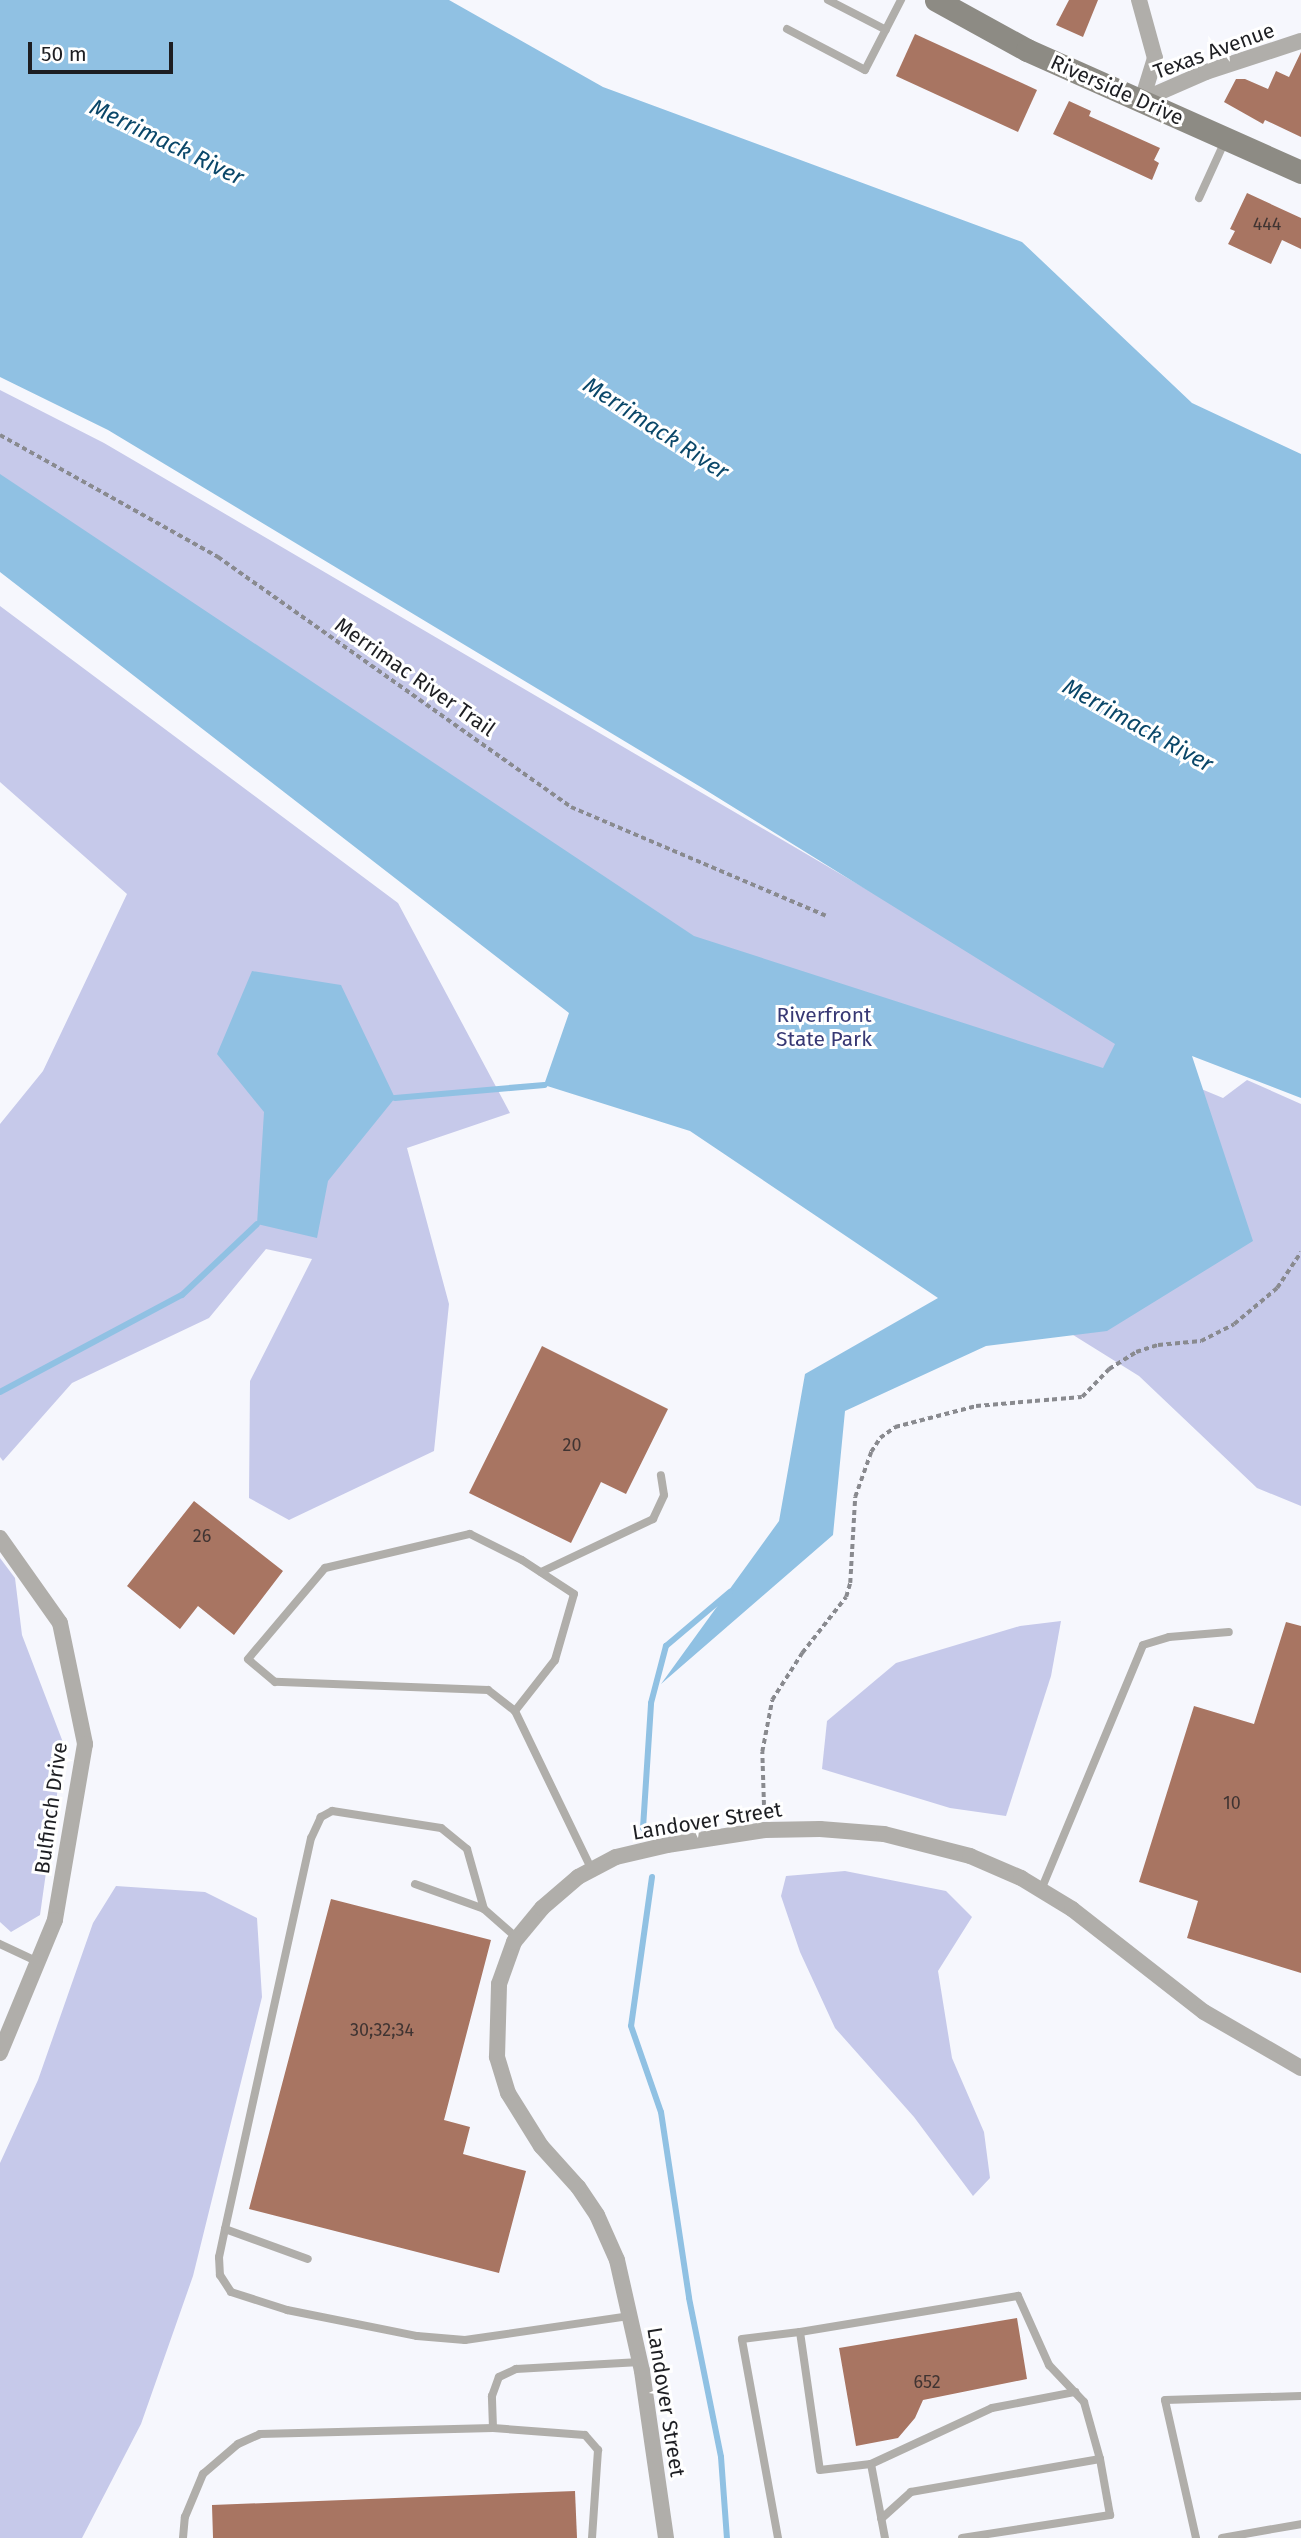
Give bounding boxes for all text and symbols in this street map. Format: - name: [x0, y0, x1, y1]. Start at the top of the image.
- street label: Texas Avenue: [1150, 17, 1278, 85]
- scale bar: [32, 28, 177, 72]
- text: 50 m: [41, 41, 87, 67]
- street label: Riverside Drive: [1047, 49, 1187, 131]
- water label: Merrimack River: [86, 93, 248, 191]
- house number: 444: [1253, 213, 1281, 235]
- water label: Merrimack River: [578, 371, 734, 485]
- street label: Merrimac River Trail: [330, 612, 500, 742]
- water label: Merrimack River: [1058, 672, 1218, 778]
- park label: Riverfront State Park: [776, 1002, 872, 1052]
- house number: 20: [563, 1434, 581, 1456]
- house number: 26: [193, 1525, 211, 1547]
- street label: Bulfinch Drive: [29, 1741, 73, 1875]
- house number: 10: [1223, 1792, 1241, 1814]
- street label: Landover Street: [630, 1797, 784, 1845]
- house number: 30;32;34: [350, 2019, 414, 2041]
- street label: Landover Street: [642, 2325, 690, 2479]
- house number: 652: [913, 2371, 941, 2393]

